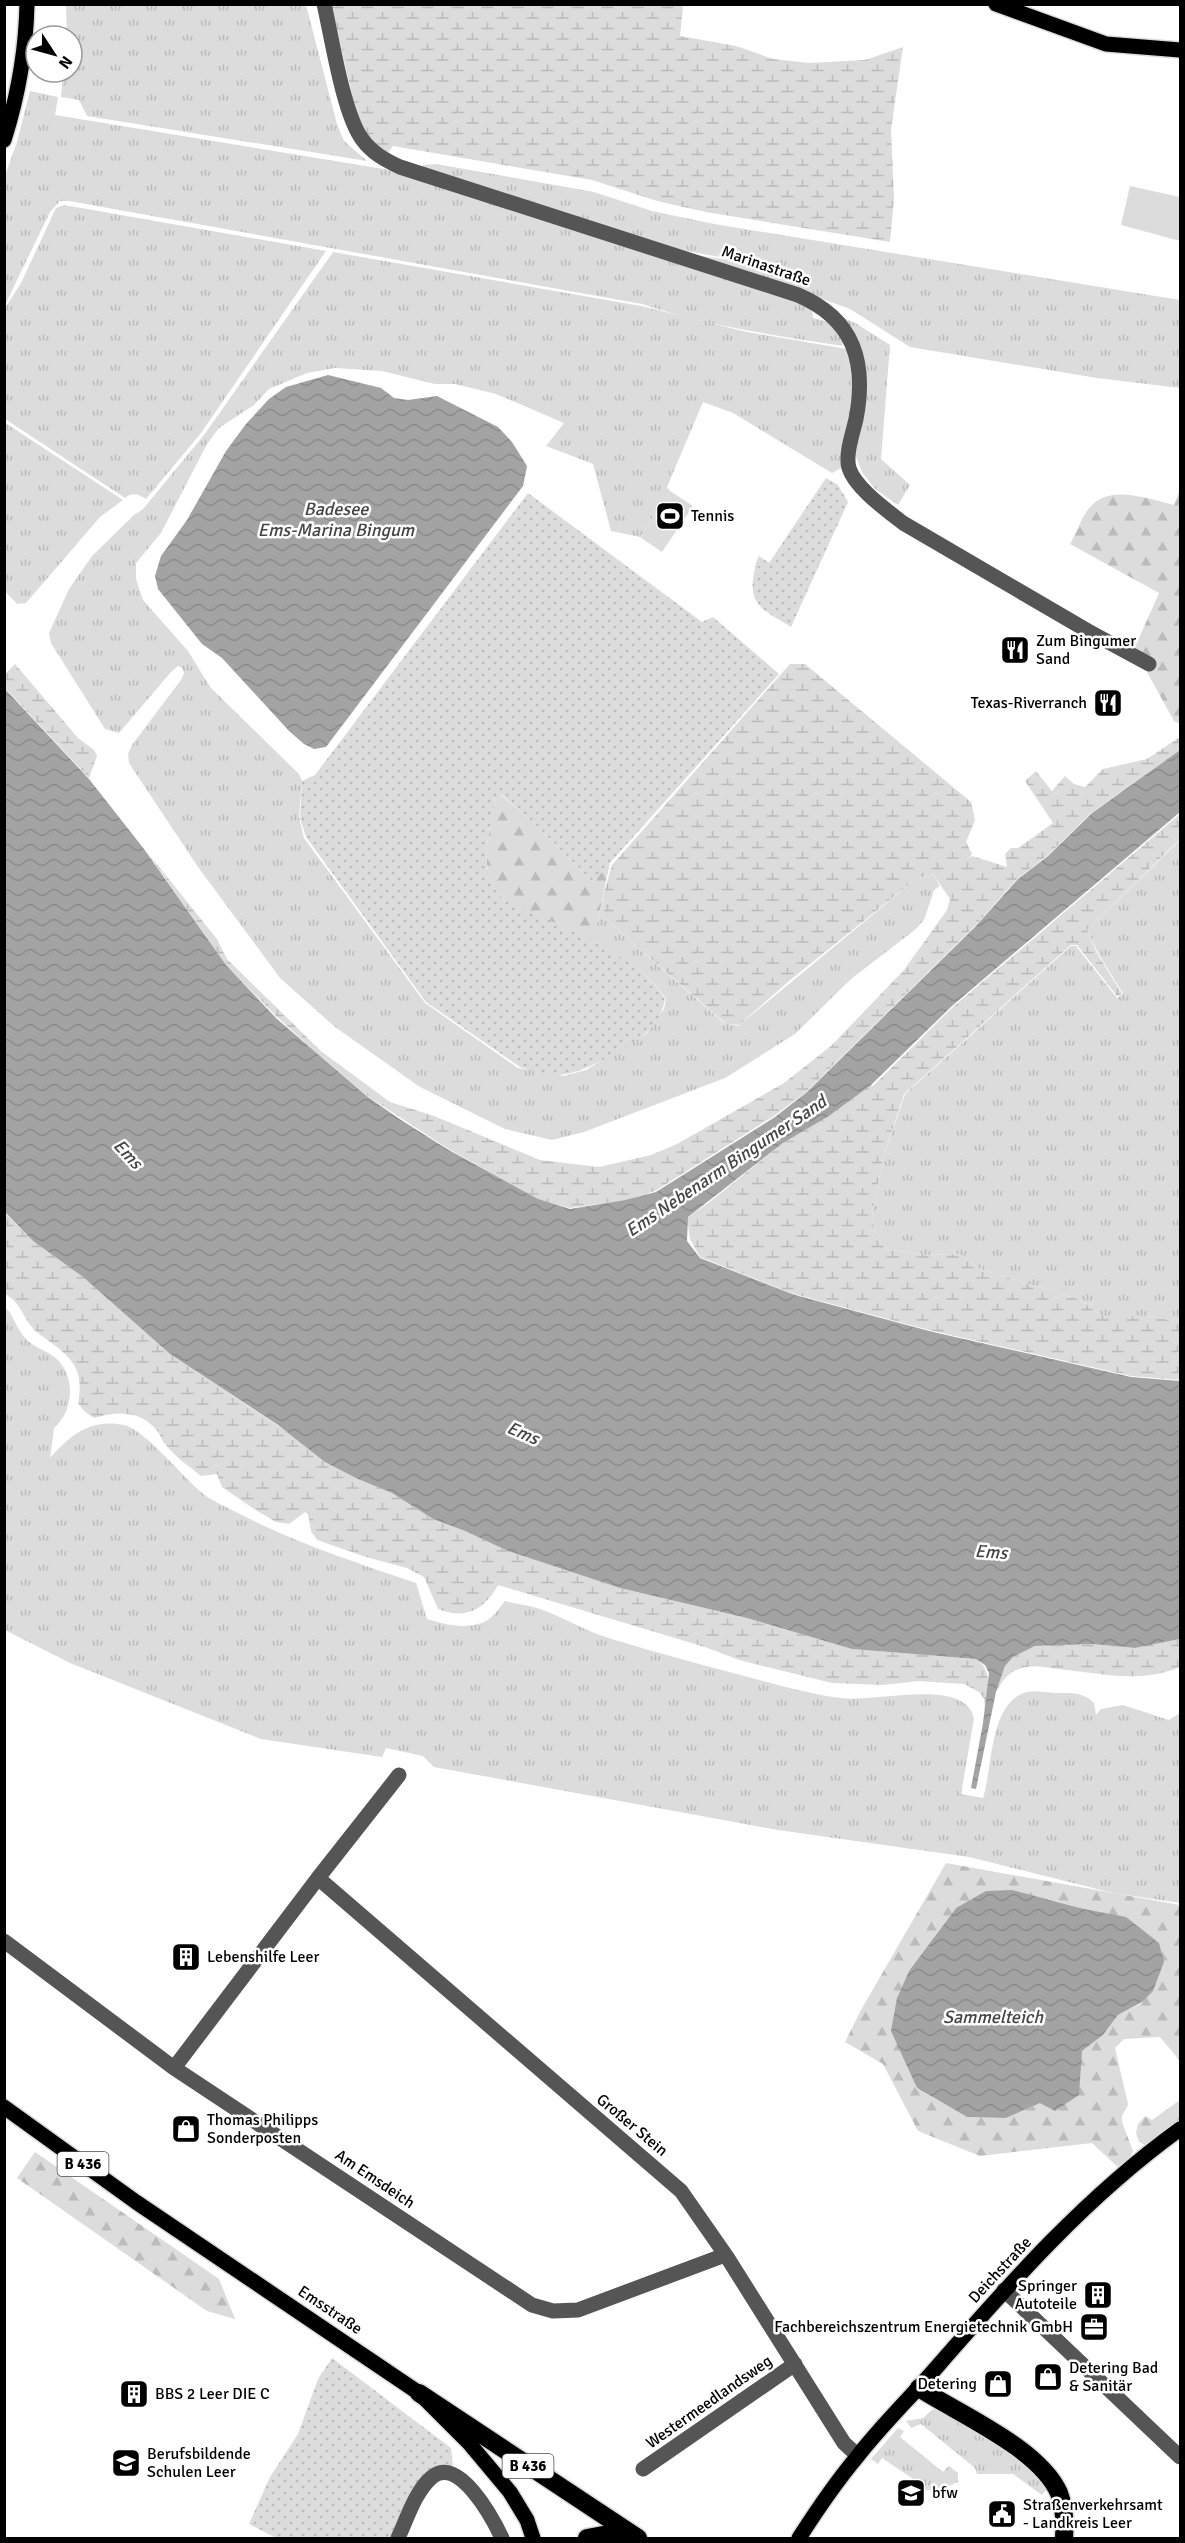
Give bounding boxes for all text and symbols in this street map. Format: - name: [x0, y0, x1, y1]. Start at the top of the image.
- north arrow: [24, 24, 84, 84]
- text: N: [54, 52, 77, 73]
- street label: Marinastraße: [719, 241, 813, 291]
- water label: Badesee Ems-Marina Bingum: [258, 498, 415, 541]
- sports icon: Tennis: [654, 500, 686, 532]
- place label: Tennis: [691, 506, 734, 526]
- place label: Zum Bingumer Sand: [1036, 631, 1136, 669]
- restaurant icon: Zum Bingumer Sand: [999, 634, 1031, 666]
- restaurant icon: Texas-Riverranch: [1092, 687, 1124, 719]
- place label: Texas-Riverranch: [971, 693, 1087, 713]
- water label: Ems Nebenarm Bingumer Sand: [621, 1089, 833, 1241]
- water label: Ems: [109, 1135, 149, 1175]
- water label: Ems: [504, 1416, 544, 1451]
- water label: Ems: [974, 1540, 1010, 1564]
- building icon: Lebenshilfe Leer: [170, 1941, 202, 1973]
- place label: Lebenshilfe Leer: [207, 1947, 319, 1967]
- water label: Sammelteich: [943, 2006, 1044, 2028]
- street label: Großer Stein: [592, 2089, 672, 2161]
- place label: Thomas Philipps Sonderposten: [207, 2110, 318, 2148]
- shop icon: Thomas Philipps Sonderposten: [170, 2113, 202, 2145]
- street label: Am Emsdeich: [331, 2145, 419, 2213]
- road number: B 436: [58, 2152, 109, 2176]
- street label: Deichstraße: [964, 2233, 1036, 2307]
- place label: Springer Autoteile: [1015, 2276, 1077, 2314]
- building icon: Springer Autoteile: [1082, 2279, 1114, 2311]
- street label: Emsstraße: [294, 2281, 366, 2339]
- office icon: Fachbereichszentrum Energietechnik GmbH: [1078, 2311, 1110, 2343]
- place label: Fachbereichszentrum Energietechnik GmbH: [774, 2317, 1073, 2337]
- street label: Westermeedlandsweg: [642, 2351, 776, 2453]
- place label: Detering Bad & Sanitär: [1069, 2358, 1158, 2396]
- shop icon: Detering Bad & Sanitär: [1032, 2361, 1064, 2393]
- shop icon: Detering: [982, 2368, 1014, 2400]
- place label: Detering: [917, 2374, 977, 2394]
- building icon: BBS 2 Leer DIE C: [118, 2378, 150, 2410]
- place label: BBS 2 Leer DIE C: [155, 2384, 270, 2404]
- place label: Berufsbildende Schulen Leer: [147, 2444, 251, 2482]
- school or university icon: Berufsbildende Schulen Leer: [110, 2447, 142, 2479]
- road number: B 436: [502, 2454, 554, 2478]
- school or university icon: bfw: [895, 2477, 927, 2509]
- place label: bfw: [932, 2483, 958, 2503]
- place label: Straßenverkehrsamt - Landkreis Leer: [1023, 2495, 1163, 2533]
- public building icon: Straßenverkehrsamt - Landkreis Leer: [986, 2498, 1018, 2530]

